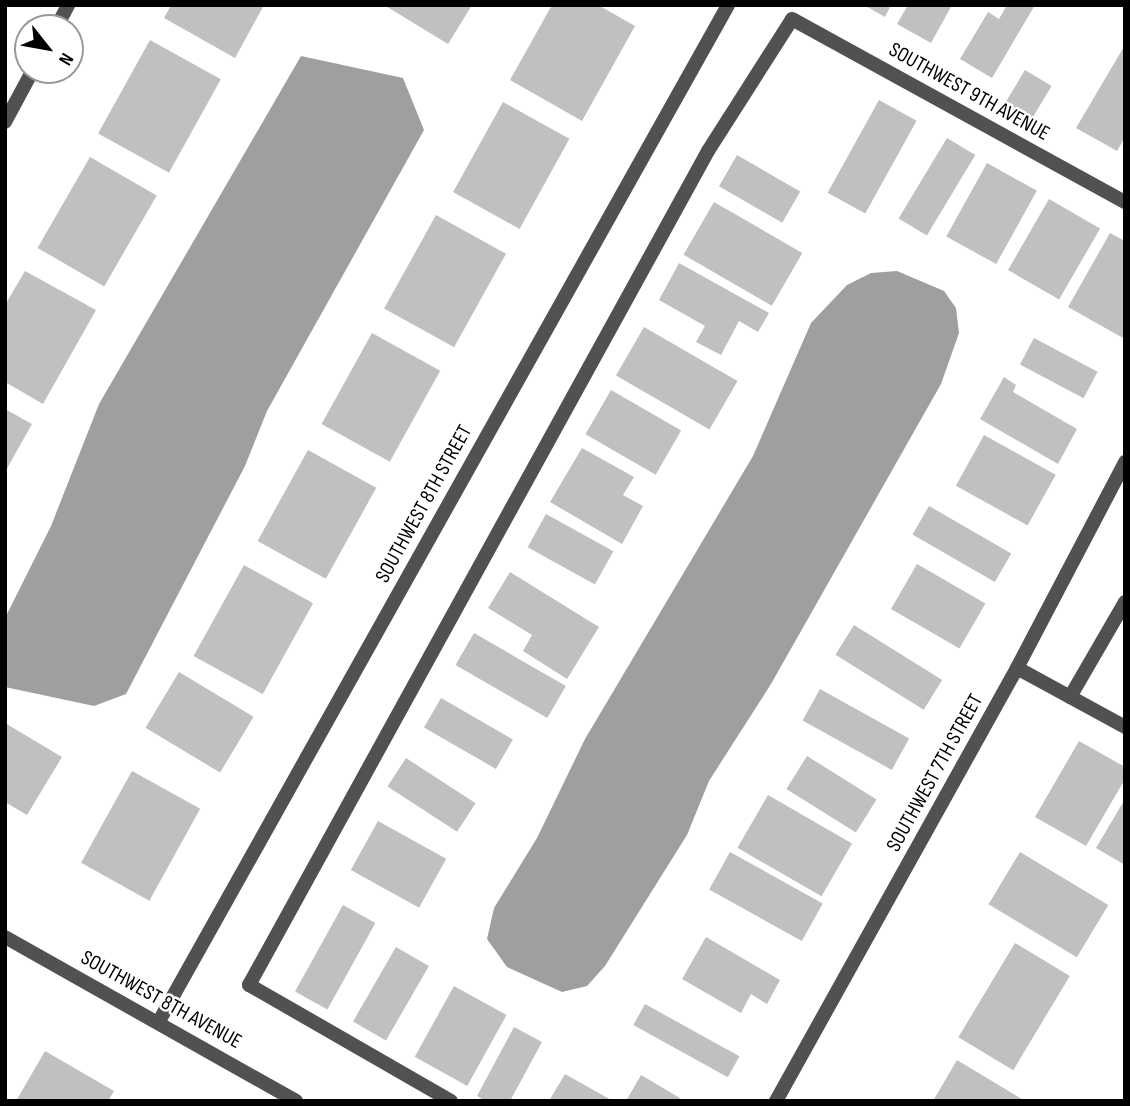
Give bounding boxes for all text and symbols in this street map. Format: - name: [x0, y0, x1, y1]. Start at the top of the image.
- north arrow: [14, 14, 84, 84]
- street label: SOUTHWEST 9TH AVENUE: [884, 37, 1054, 147]
- text: N: [53, 49, 78, 69]
- street label: SOUTHWEST 8TH STREET: [370, 421, 478, 587]
- street label: SOUTHWEST 7TH STREET: [881, 690, 989, 856]
- street label: SOUTHWEST 8TH AVENUE: [76, 945, 246, 1055]

